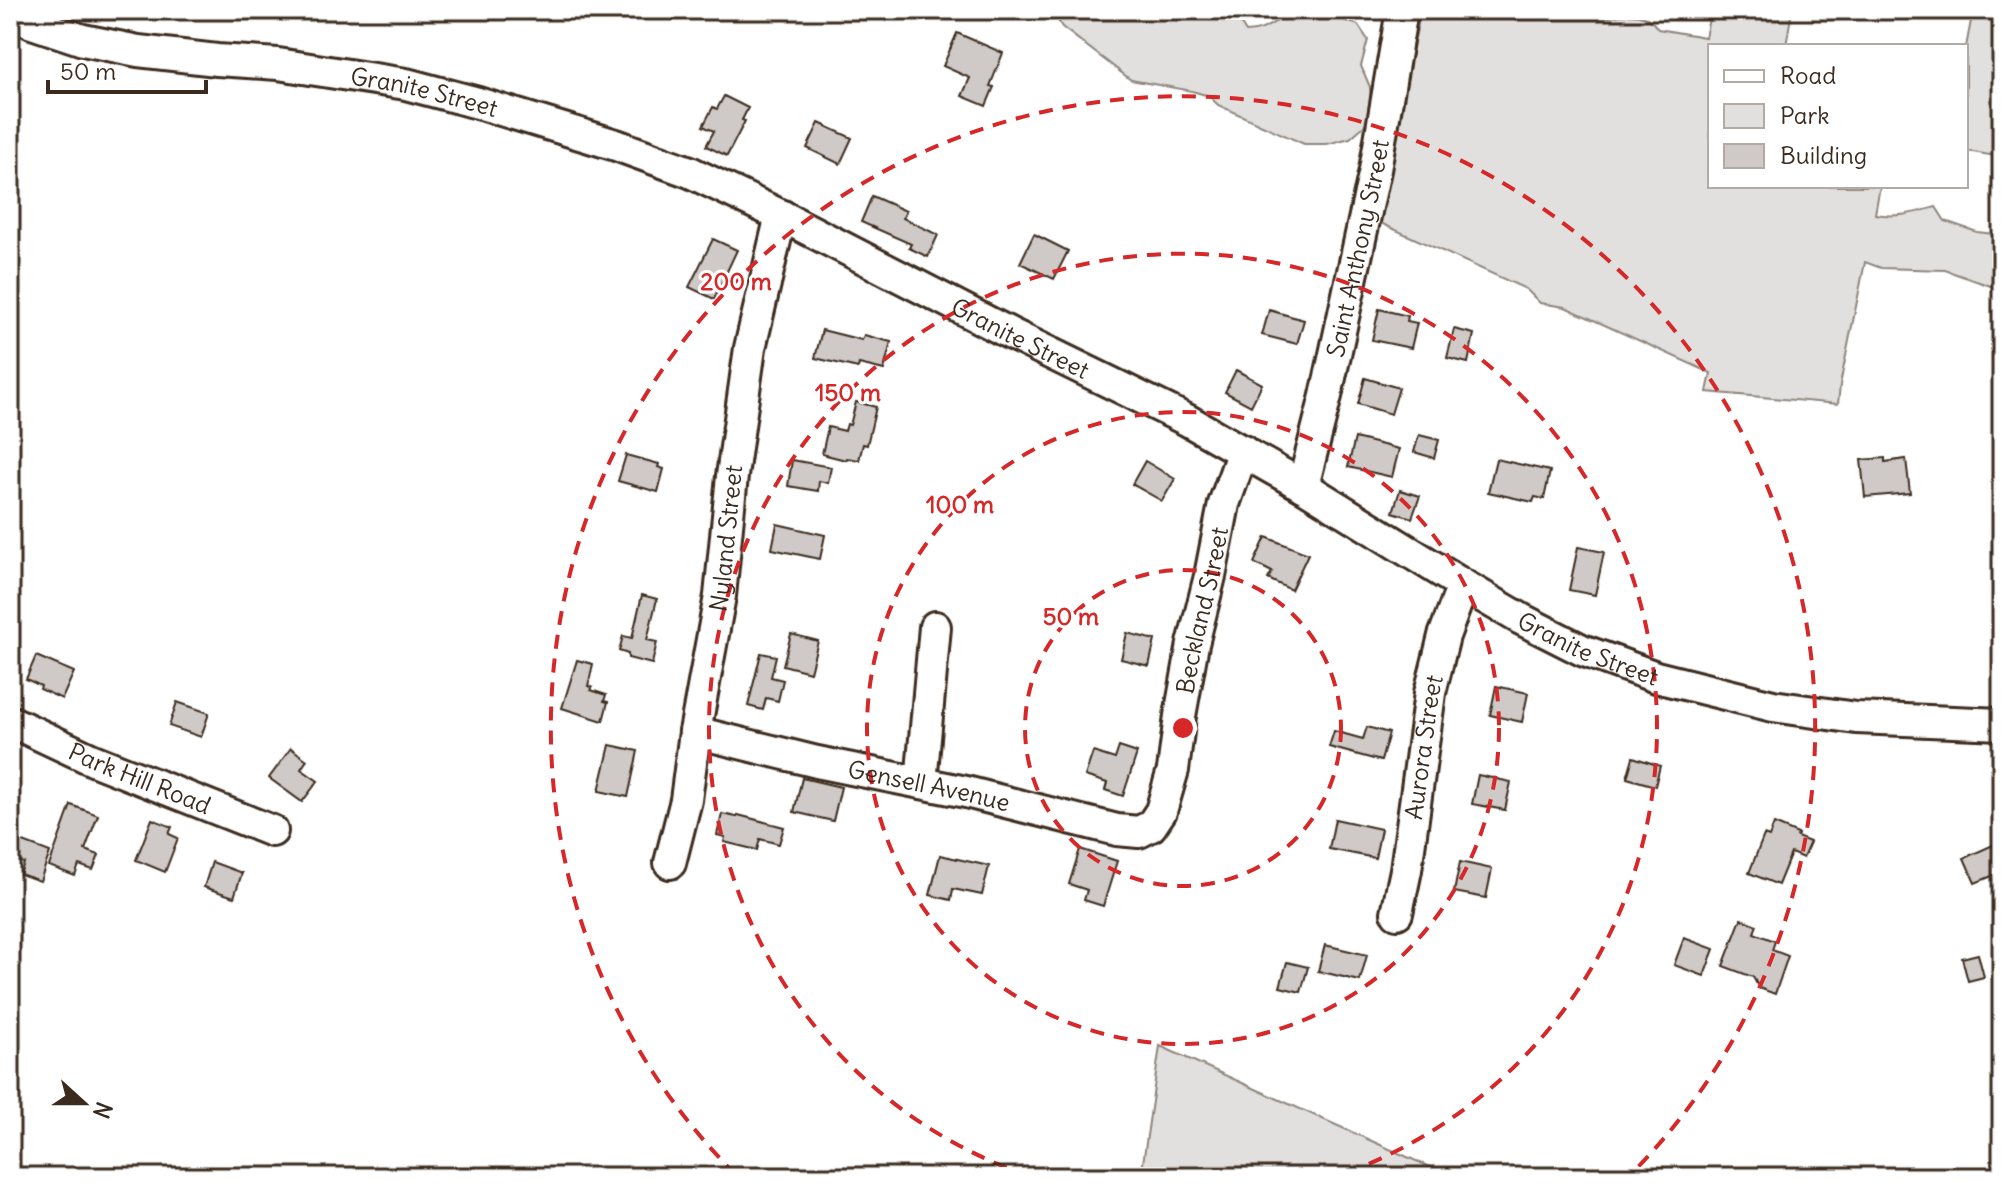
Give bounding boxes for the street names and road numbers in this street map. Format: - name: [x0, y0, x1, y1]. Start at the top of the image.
- street label: Granite Street: [348, 61, 502, 123]
- street label: Saint Anthony Street: [1320, 137, 1395, 360]
- street label: Granite Street: [946, 291, 1094, 385]
- street label: Nyland Street: [702, 463, 748, 614]
- street label: Beckland Street: [1169, 524, 1234, 696]
- street label: Granite Street: [1513, 605, 1663, 692]
- street label: Aurora Street: [1398, 672, 1449, 821]
- street label: Park Hill Road: [64, 736, 215, 820]
- street label: Gensell Avenue: [845, 754, 1013, 817]

